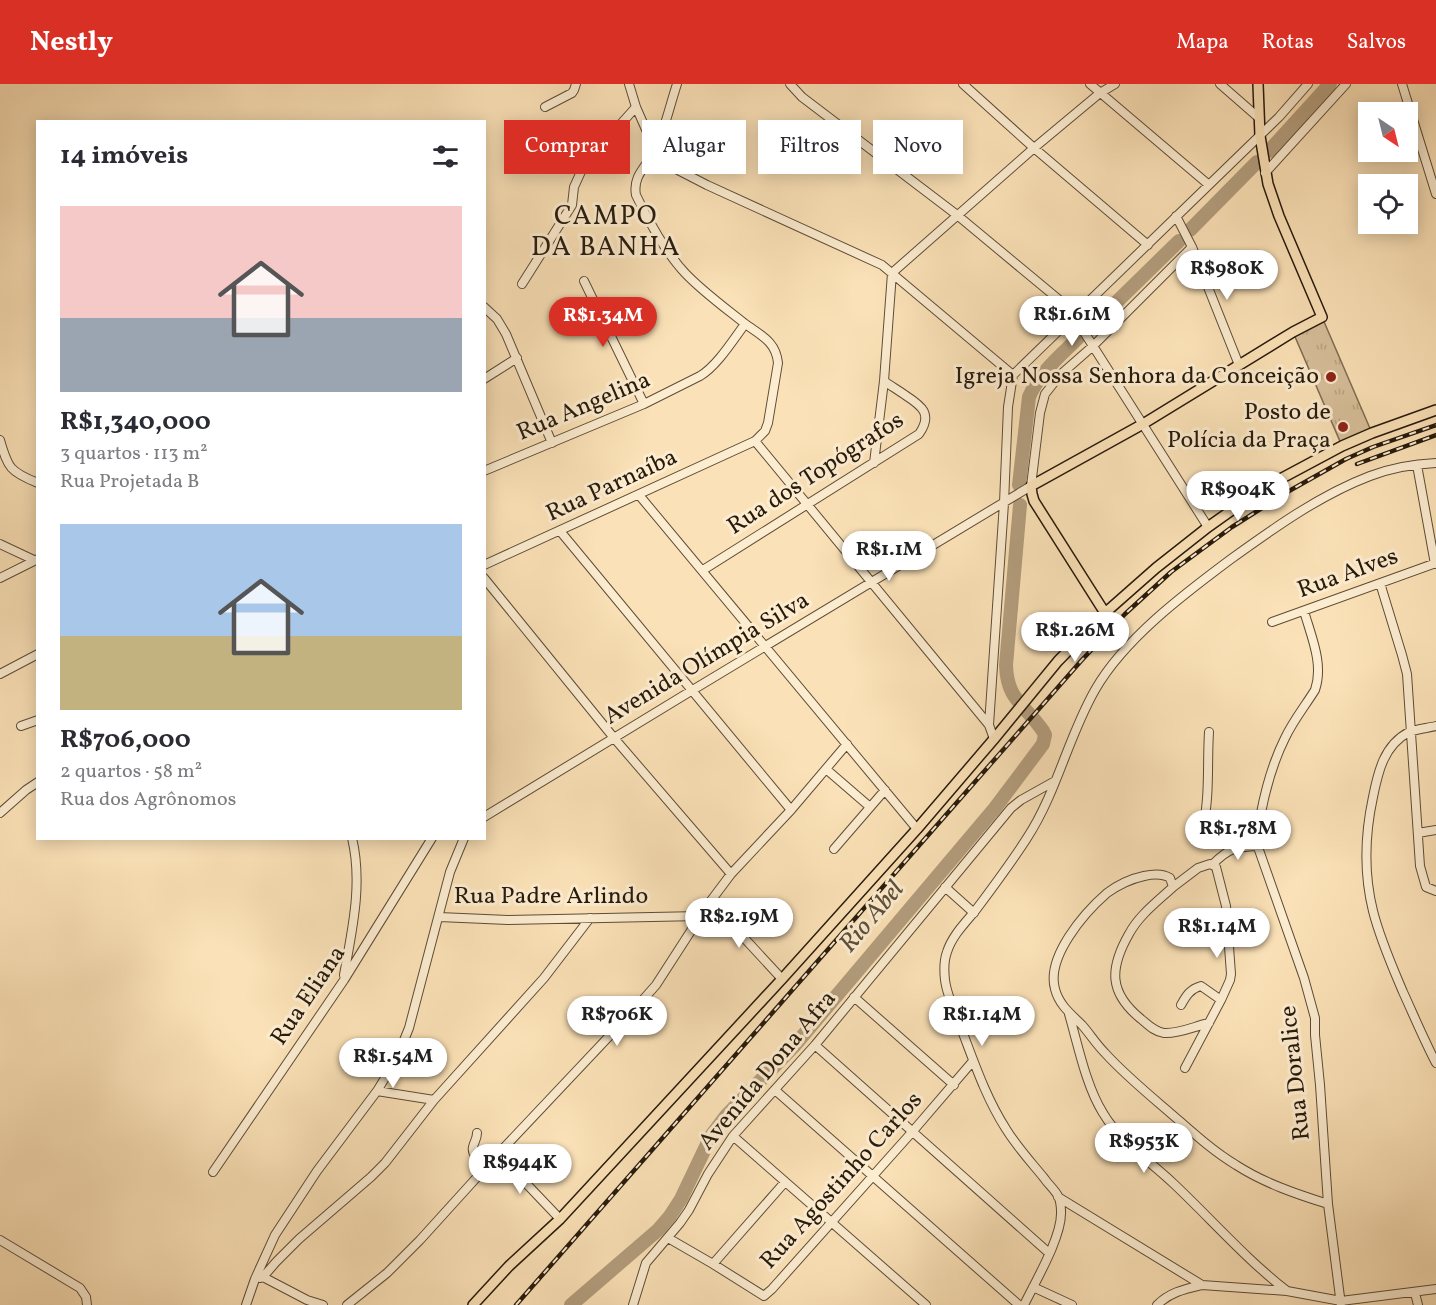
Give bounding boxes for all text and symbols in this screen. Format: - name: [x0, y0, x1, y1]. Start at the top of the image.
- text: Nestly: [30, 23, 113, 62]
- text: Mapa: [1176, 28, 1229, 57]
- text: Rotas: [1262, 28, 1314, 57]
- text: Salvos: [1347, 28, 1406, 57]
- north arrow: [1358, 102, 1418, 162]
- map controls: [1358, 102, 1418, 234]
- chip: Comprar: [504, 120, 630, 174]
- chip: Alugar: [642, 120, 746, 174]
- chip: Filtros: [758, 120, 861, 174]
- chip: Novo: [873, 120, 963, 174]
- text: 14 imóveis: [60, 138, 188, 174]
- icon: filters: [429, 140, 462, 173]
- button: locate: [1358, 174, 1418, 234]
- district label: CAMPO DA BANHA: [531, 198, 681, 267]
- icon: home: [207, 245, 315, 353]
- pin: R$980K: [1178, 250, 1276, 301]
- text: R$980K: [1190, 255, 1264, 283]
- pin: R$1.61M: [1017, 296, 1127, 347]
- pin: R$1.34M: [548, 297, 658, 348]
- text: R$1.61M: [1033, 301, 1111, 329]
- text: R$1.34M: [563, 302, 643, 330]
- place label: Igreja Nossa Senhora da Conceição: [955, 360, 1319, 394]
- street label: Rua Angelina: [512, 364, 656, 450]
- marker: Igreja Nossa Senhora da Conceição: [1324, 370, 1338, 384]
- place label: Posto de Polícia da Praça: [1167, 396, 1331, 458]
- text: R$1,340,000: [60, 404, 211, 440]
- street label: Rua dos Topógrafos: [721, 404, 911, 544]
- marker: Posto de Polícia da Praça: [1336, 420, 1350, 434]
- text: 3 quartos · 113 m²: [60, 440, 208, 468]
- street label: Rua Parnaíba: [541, 441, 683, 531]
- text: Rua Projetada B: [60, 468, 199, 496]
- pin: R$904K: [1189, 471, 1287, 522]
- text: R$904K: [1200, 476, 1276, 504]
- pin: R$1.1M: [840, 531, 938, 582]
- text: R$1.1M: [856, 536, 922, 564]
- street label: Rua Alves: [1293, 540, 1403, 608]
- icon: home: [207, 563, 315, 671]
- street label: Avenida Olímpia Silva: [598, 584, 816, 734]
- pin: R$1.26M: [1020, 612, 1130, 663]
- text: R$1.26M: [1035, 617, 1115, 645]
- text: R$706,000: [60, 722, 191, 758]
- text: 2 quartos · 58 m²: [60, 758, 202, 786]
- text: Rua dos Agrônomos: [60, 786, 236, 814]
- pin: R$1.78M: [1183, 810, 1293, 861]
- text: R$1.78M: [1199, 815, 1277, 843]
- water label: Rio Abel: [831, 873, 913, 961]
- street label: Rua Padre Arlindo: [454, 880, 648, 914]
- pin: R$2.19M: [684, 898, 794, 949]
- text: R$2.19M: [699, 903, 779, 931]
- pin: R$1.14M: [1162, 908, 1272, 959]
- text: R$1.14M: [1178, 913, 1256, 941]
- street label: Rua Eliana: [263, 939, 355, 1053]
- street label: Avenida Dona Afra: [691, 984, 845, 1158]
- pin: R$706K: [568, 996, 666, 1047]
- pin: R$1.14M: [927, 996, 1037, 1047]
- text: R$706K: [581, 1001, 653, 1029]
- text: R$1.14M: [943, 1001, 1021, 1029]
- street label: Rua Doralice: [1272, 1004, 1320, 1142]
- pin: R$1.54M: [338, 1038, 448, 1089]
- text: R$1.54M: [353, 1043, 433, 1071]
- street label: Rua Agostinho Carlos: [753, 1085, 931, 1277]
- pin: R$953K: [1095, 1123, 1193, 1174]
- text: R$953K: [1109, 1128, 1179, 1156]
- pin: R$944K: [471, 1144, 569, 1195]
- text: R$944K: [483, 1149, 557, 1177]

